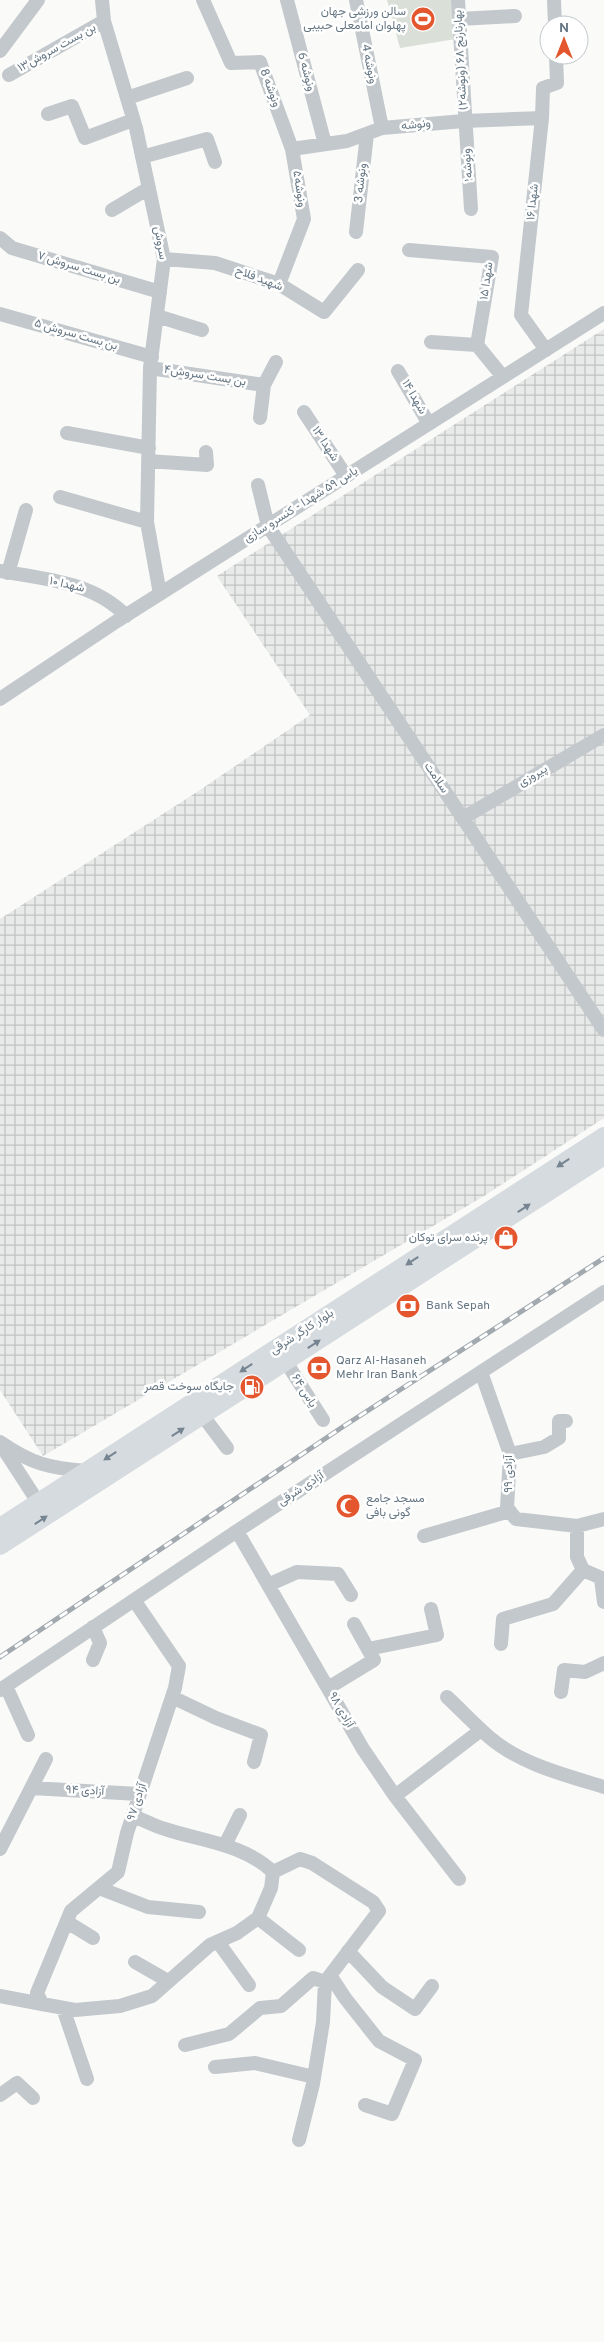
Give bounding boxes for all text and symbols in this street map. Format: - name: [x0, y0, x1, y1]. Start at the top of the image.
- place label: سالن ورزشی جهان پهلوان امامعلی حبیبی: [303, 4, 406, 34]
- sports icon: سالن ورزشی جهان پهلوان امامعلی حبیبی: [410, 6, 436, 32]
- street label: بهارنارنج ۶۸ (ونوشه۲): [450, 9, 472, 111]
- north arrow: [539, 15, 589, 65]
- street label: بن بست سروش۱۳: [15, 20, 99, 76]
- text: N: [559, 20, 569, 37]
- street label: ونوشه 4: [357, 43, 381, 85]
- street label: ونوشه 6: [293, 51, 319, 93]
- street label: ونوشه 8: [256, 66, 284, 110]
- street label: ونوشه: [400, 115, 432, 135]
- street label: ونوشه۱: [459, 148, 477, 182]
- street label: ونوشه 3: [351, 162, 371, 204]
- street label: ونوشه۵: [288, 170, 310, 208]
- street label: شهدا ۱۶: [523, 183, 543, 221]
- street label: سروش: [149, 225, 171, 261]
- street label: بن بست سروش ۷: [36, 248, 122, 288]
- street label: شهدا ۱۵: [476, 261, 498, 301]
- street label: شهید فلاح: [233, 263, 285, 295]
- street label: بن بست سروش ۵: [32, 315, 120, 355]
- street label: بن بست سروش۴: [163, 362, 247, 390]
- street label: شهدا ۱۴: [398, 377, 430, 417]
- street label: شهدا ۱۳: [308, 423, 342, 465]
- street label: یاس ۵۹ شهدا - کنسرو سازی: [241, 463, 361, 547]
- street label: شهدا ۱۰: [48, 573, 86, 597]
- street label: سلامت: [420, 759, 452, 797]
- street label: پیروزی: [515, 761, 551, 791]
- one-way arrow: [556, 1158, 570, 1168]
- one-way arrow: [518, 1203, 531, 1213]
- shop icon: پرنده سرای توکان: [493, 1225, 519, 1251]
- place label: پرنده سرای توکان: [409, 1230, 488, 1246]
- one-way arrow: [406, 1256, 419, 1266]
- bank icon: Bank Sepah: [395, 1293, 421, 1319]
- place label: Bank Sepah: [426, 1298, 490, 1314]
- street label: بلوار کارگر شرقی: [267, 1305, 337, 1359]
- one-way arrow: [308, 1339, 321, 1349]
- place label: Qarz Al-Hasaneh Mehr Iran Bank: [336, 1353, 426, 1383]
- bank icon: Qarz Al-Hasaneh Mehr Iran Bank: [306, 1355, 332, 1381]
- one-way arrow: [240, 1364, 253, 1373]
- street label: یاس ۶۴: [288, 1371, 321, 1411]
- fuel station icon: جایگاه سوخت قصر: [239, 1374, 265, 1400]
- place label: جایگاه سوخت قصر: [143, 1379, 234, 1395]
- one-way arrow: [171, 1427, 184, 1437]
- one-way arrow: [103, 1452, 116, 1461]
- street label: آزادی ٩٩: [501, 1454, 517, 1493]
- street label: آزادی شرقی: [275, 1467, 328, 1510]
- place label: مسجد جامع گونی بافی: [366, 1491, 425, 1521]
- mosque icon: مسجد جامع گونی بافی: [335, 1493, 361, 1519]
- one-way arrow: [34, 1515, 48, 1524]
- street label: آزادی ۹۸: [324, 1689, 358, 1732]
- street label: آزادی ۹۷: [123, 1780, 151, 1823]
- street label: آزادی ۹۴: [65, 1782, 106, 1800]

